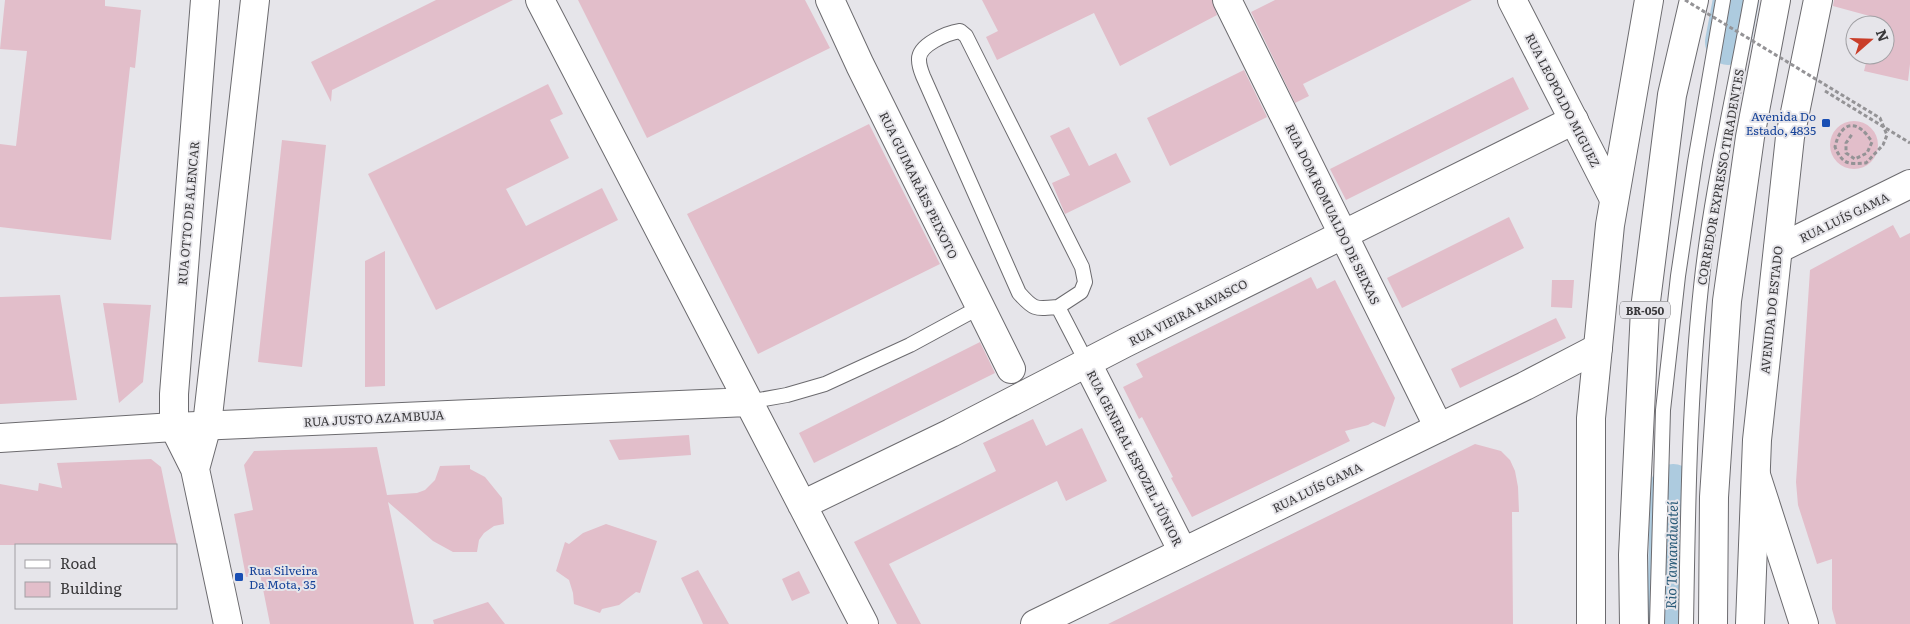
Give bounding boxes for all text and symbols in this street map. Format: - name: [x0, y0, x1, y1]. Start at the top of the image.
- north arrow: [1845, 15, 1895, 65]
- text: N: [1872, 26, 1895, 44]
- street label: RUA LEOPOLDO MIGUEZ: [1521, 30, 1605, 170]
- street label: CORREDOR EXPRESSO TIRADENTES: [1692, 67, 1748, 287]
- place label: Avenida Do Estado, 4835: [1746, 107, 1816, 139]
- street label: RUA GUIMARÃES PEIXOTO: [875, 108, 963, 262]
- marker: Avenida Do Estado, 4835: [1820, 117, 1832, 129]
- street label: RUA DOM ROMUALDO DE SEIXAS: [1281, 121, 1385, 307]
- street label: RUA OTTO DE ALENCAR: [173, 140, 203, 286]
- street label: RUA LUÍS GAMA: [1796, 187, 1892, 247]
- street label: AVENIDA DO ESTADO: [1755, 245, 1787, 375]
- street label: RUA VIEIRA RAVASCO: [1125, 274, 1251, 350]
- road number: BR-050: [1620, 302, 1670, 318]
- street label: RUA GENERAL ESPOZEL JÚNIOR: [1083, 367, 1188, 549]
- street label: RUA JUSTO AZAMBUJA: [303, 405, 445, 431]
- street label: RUA LUÍS GAMA: [1269, 457, 1365, 517]
- water label: Rio Tamanduateí: [1660, 500, 1682, 609]
- legend: [15, 544, 178, 609]
- text: Road: [60, 551, 96, 574]
- place label: Rua Silveira Da Mota, 35: [249, 561, 318, 593]
- marker: Rua Silveira Da Mota, 35: [233, 571, 245, 583]
- text: Building: [60, 576, 122, 599]

